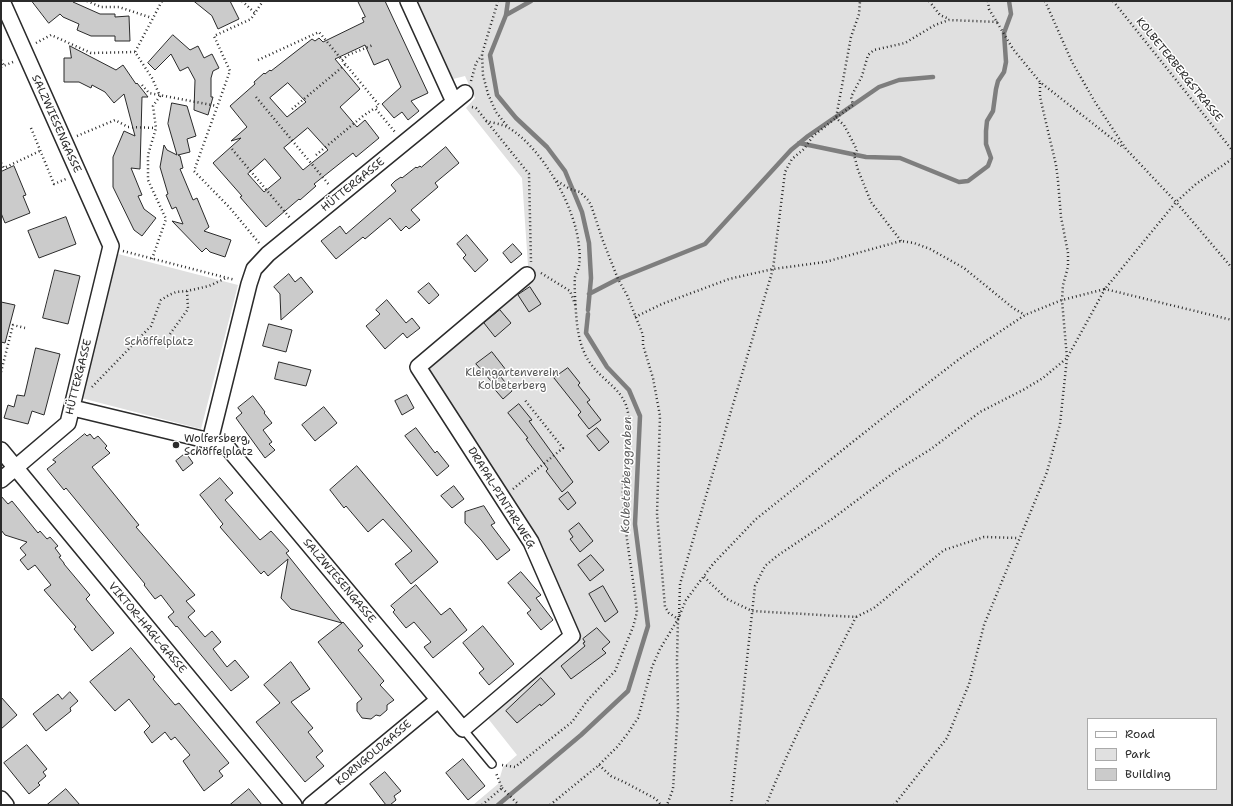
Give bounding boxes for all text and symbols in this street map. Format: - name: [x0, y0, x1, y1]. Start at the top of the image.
- street label: KOLBETERBERGSTRASSE: [1133, 15, 1225, 125]
- street label: SALZWIESENGASSE: [28, 73, 84, 175]
- street label: HÜTTERGASSE: [319, 155, 387, 215]
- park label: Schöffelplatz: [124, 335, 194, 349]
- street label: HÜTTERGASSE: [63, 338, 95, 416]
- park label: Kleingartenverein Kolbeterberg: [465, 366, 559, 392]
- water label: Kolbeterberggraben: [619, 417, 635, 533]
- place label: Wolfersberg, Schöffelplatz: [184, 432, 253, 458]
- marker: Wolfersberg, Schöffelplatz: [171, 440, 181, 450]
- street label: DRAPAL-PINTAR-WEG: [464, 445, 538, 551]
- street label: SALZWIESENGASSE: [300, 536, 378, 626]
- street label: VIKTOR-HAGL-GASSE: [105, 580, 189, 676]
- street label: KORNGOLDGASSE: [333, 718, 415, 788]
- legend: [1087, 718, 1217, 790]
- text: Road: [1125, 726, 1155, 742]
- text: Park: [1125, 746, 1151, 762]
- text: Building: [1125, 766, 1171, 782]

